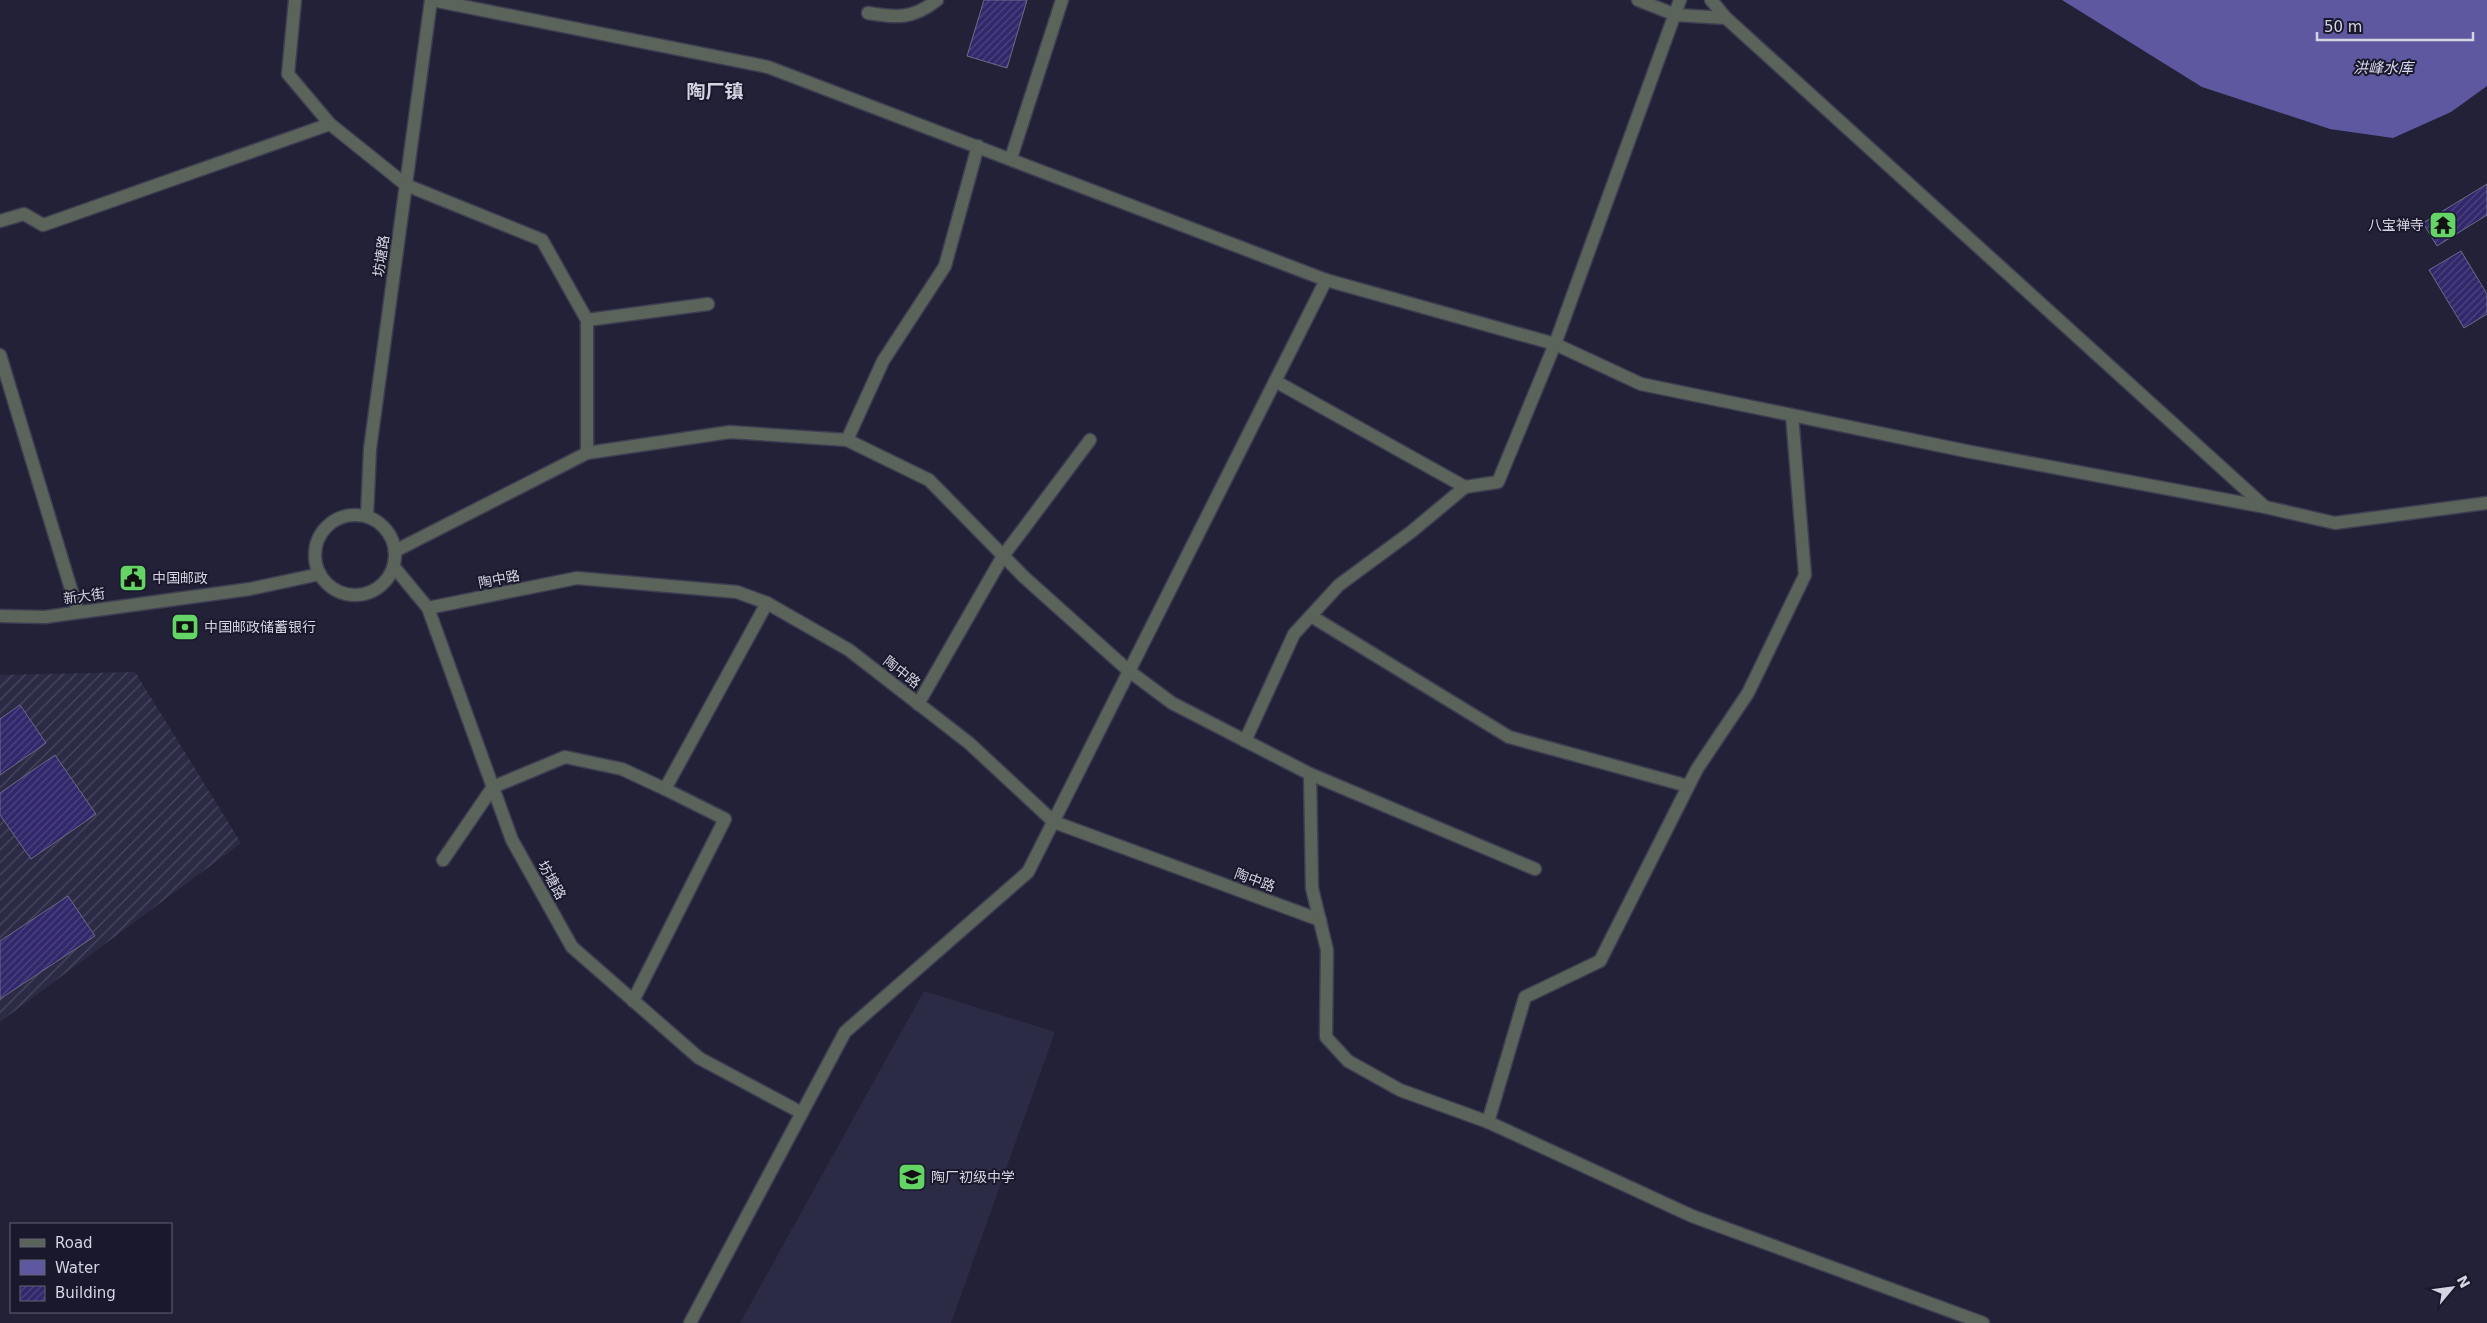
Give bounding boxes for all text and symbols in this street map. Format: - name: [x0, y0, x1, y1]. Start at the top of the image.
- scale bar: [2317, 10, 2473, 42]
- text: 50 m: [2324, 18, 2362, 36]
- water label: 洪峰水库: [2353, 59, 2416, 77]
- district label: 陶厂镇: [686, 80, 744, 102]
- temple icon: 八宝禅寺: [2428, 210, 2458, 240]
- place label: 八宝禅寺: [2368, 217, 2424, 233]
- street label: 坊塘路: [370, 234, 392, 278]
- public building icon: 中国邮政: [118, 563, 148, 593]
- street label: 陶中路: [477, 567, 521, 591]
- place label: 中国邮政: [152, 570, 208, 586]
- street label: 新大街: [62, 585, 106, 607]
- bank icon: 中国邮政储蓄银行: [170, 612, 200, 642]
- place label: 中国邮政储蓄银行: [204, 619, 316, 635]
- street label: 陶中路: [881, 653, 923, 691]
- street label: 坊塘路: [535, 858, 569, 902]
- street label: 陶中路: [1233, 865, 1277, 895]
- school or university icon: 陶厂初级中学: [897, 1162, 927, 1192]
- place label: 陶厂初级中学: [931, 1169, 1015, 1185]
- legend: [10, 1223, 172, 1313]
- text: Road: [55, 1234, 93, 1252]
- text: Water: [55, 1259, 100, 1277]
- north arrow: [2427, 1263, 2477, 1313]
- text: N: [2454, 1273, 2473, 1291]
- text: Building: [55, 1284, 116, 1302]

